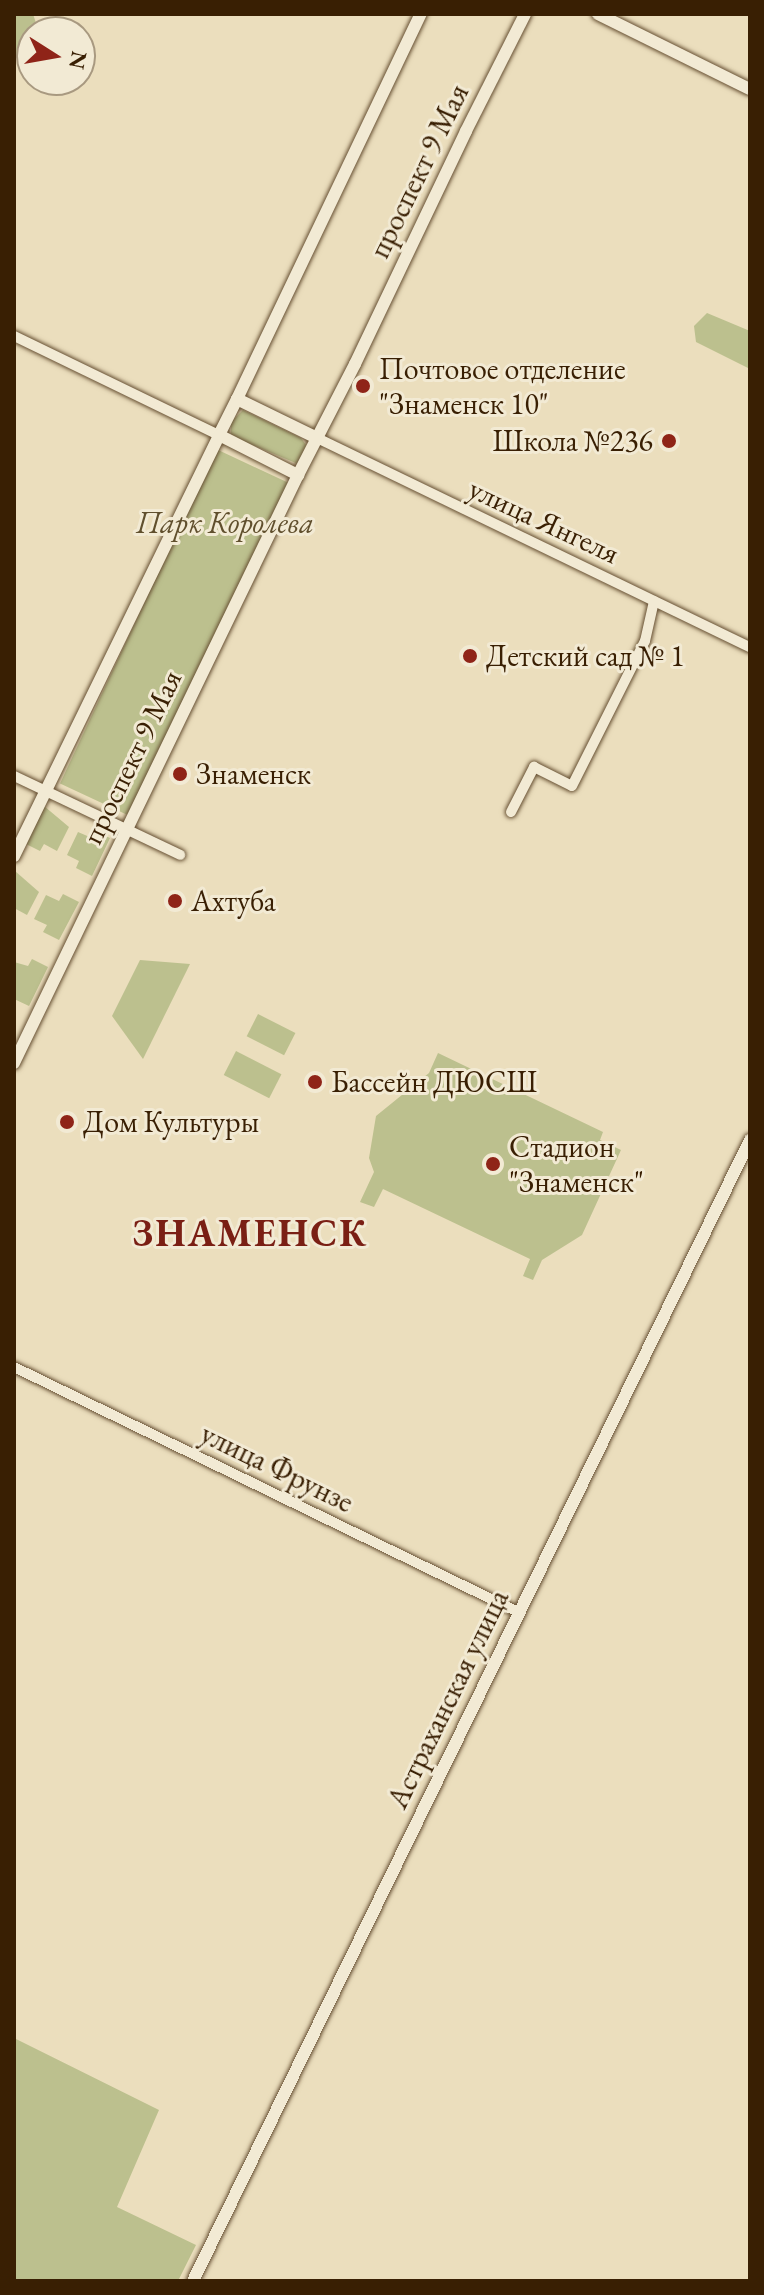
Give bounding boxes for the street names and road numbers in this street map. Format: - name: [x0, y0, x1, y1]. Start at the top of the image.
- street label: проспект 9 Мая: [361, 78, 477, 264]
- street label: улица Янгеля: [463, 470, 625, 572]
- street label: проспект 9 Мая: [74, 664, 190, 850]
- street label: улица Фрунзе: [195, 1416, 359, 1520]
- street label: Астраханская улица: [379, 1584, 517, 1814]

